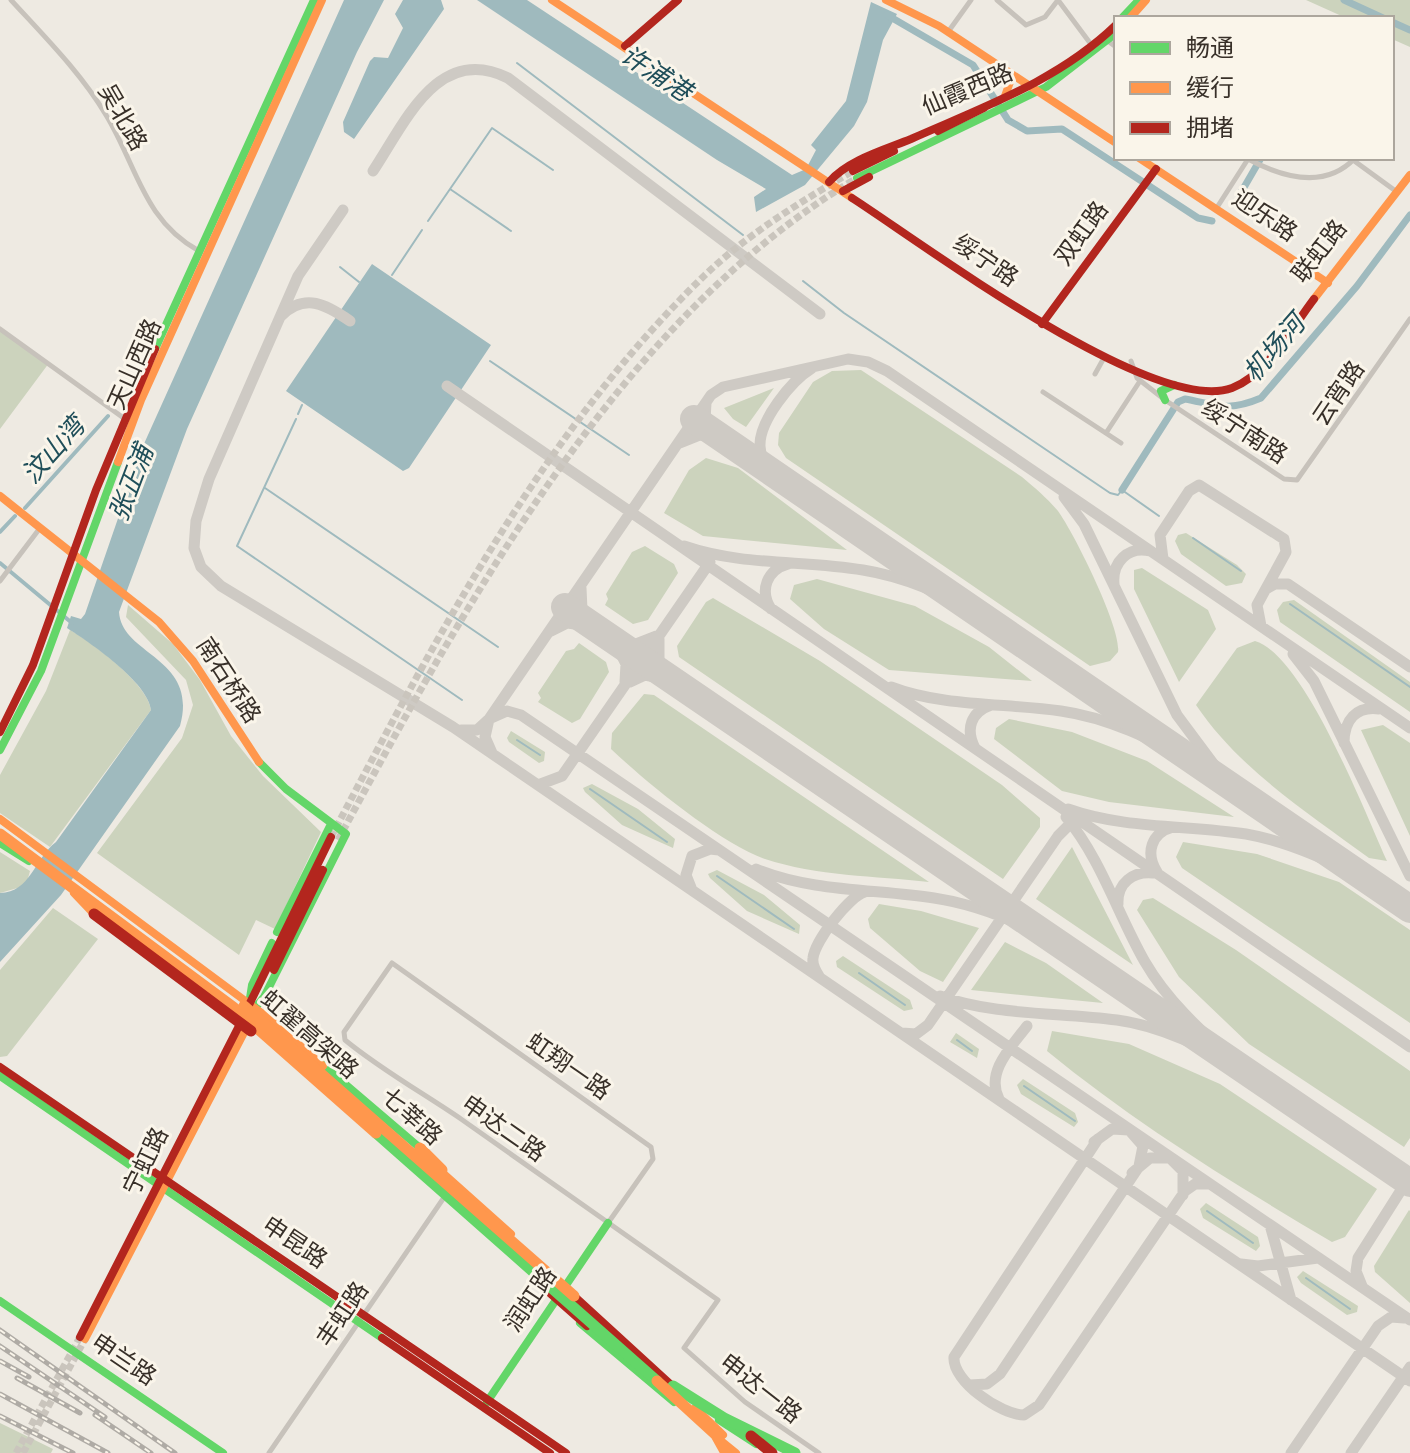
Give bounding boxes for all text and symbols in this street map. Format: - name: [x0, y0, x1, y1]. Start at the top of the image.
- legend: [1114, 16, 1394, 160]
- text: 畅通: [1186, 33, 1234, 62]
- water label: 许浦港: [615, 38, 701, 110]
- street label: 仙霞西路: [917, 57, 1017, 121]
- text: 缓行: [1186, 73, 1234, 102]
- street label: 吴北路: [92, 79, 154, 155]
- text: 拥堵: [1186, 113, 1234, 142]
- street label: 迎乐路: [1227, 183, 1303, 247]
- street label: 双虹路: [1048, 195, 1114, 271]
- street label: 联虹路: [1285, 214, 1353, 288]
- street label: 绥宁路: [948, 228, 1024, 292]
- water label: 机场河: [1236, 304, 1315, 388]
- street label: 天山西路: [101, 314, 167, 414]
- street label: 云宵路: [1306, 355, 1370, 431]
- street label: 绥宁南路: [1197, 393, 1293, 469]
- water label: 汶山湾: [15, 407, 94, 490]
- water label: 张正浦: [102, 437, 161, 525]
- street label: 南石桥路: [191, 632, 267, 728]
- street label: 虹翟高架路: [255, 984, 365, 1084]
- street label: 虹翔一路: [521, 1027, 617, 1105]
- street label: 七莘路: [376, 1081, 448, 1151]
- street label: 申达二路: [456, 1089, 552, 1167]
- street label: 宁虹路: [116, 1122, 174, 1200]
- street label: 申昆路: [257, 1210, 333, 1274]
- street label: 润虹路: [498, 1261, 562, 1337]
- street label: 丰虹路: [310, 1276, 374, 1352]
- street label: 申兰路: [86, 1327, 162, 1391]
- street label: 申达一路: [714, 1347, 808, 1429]

